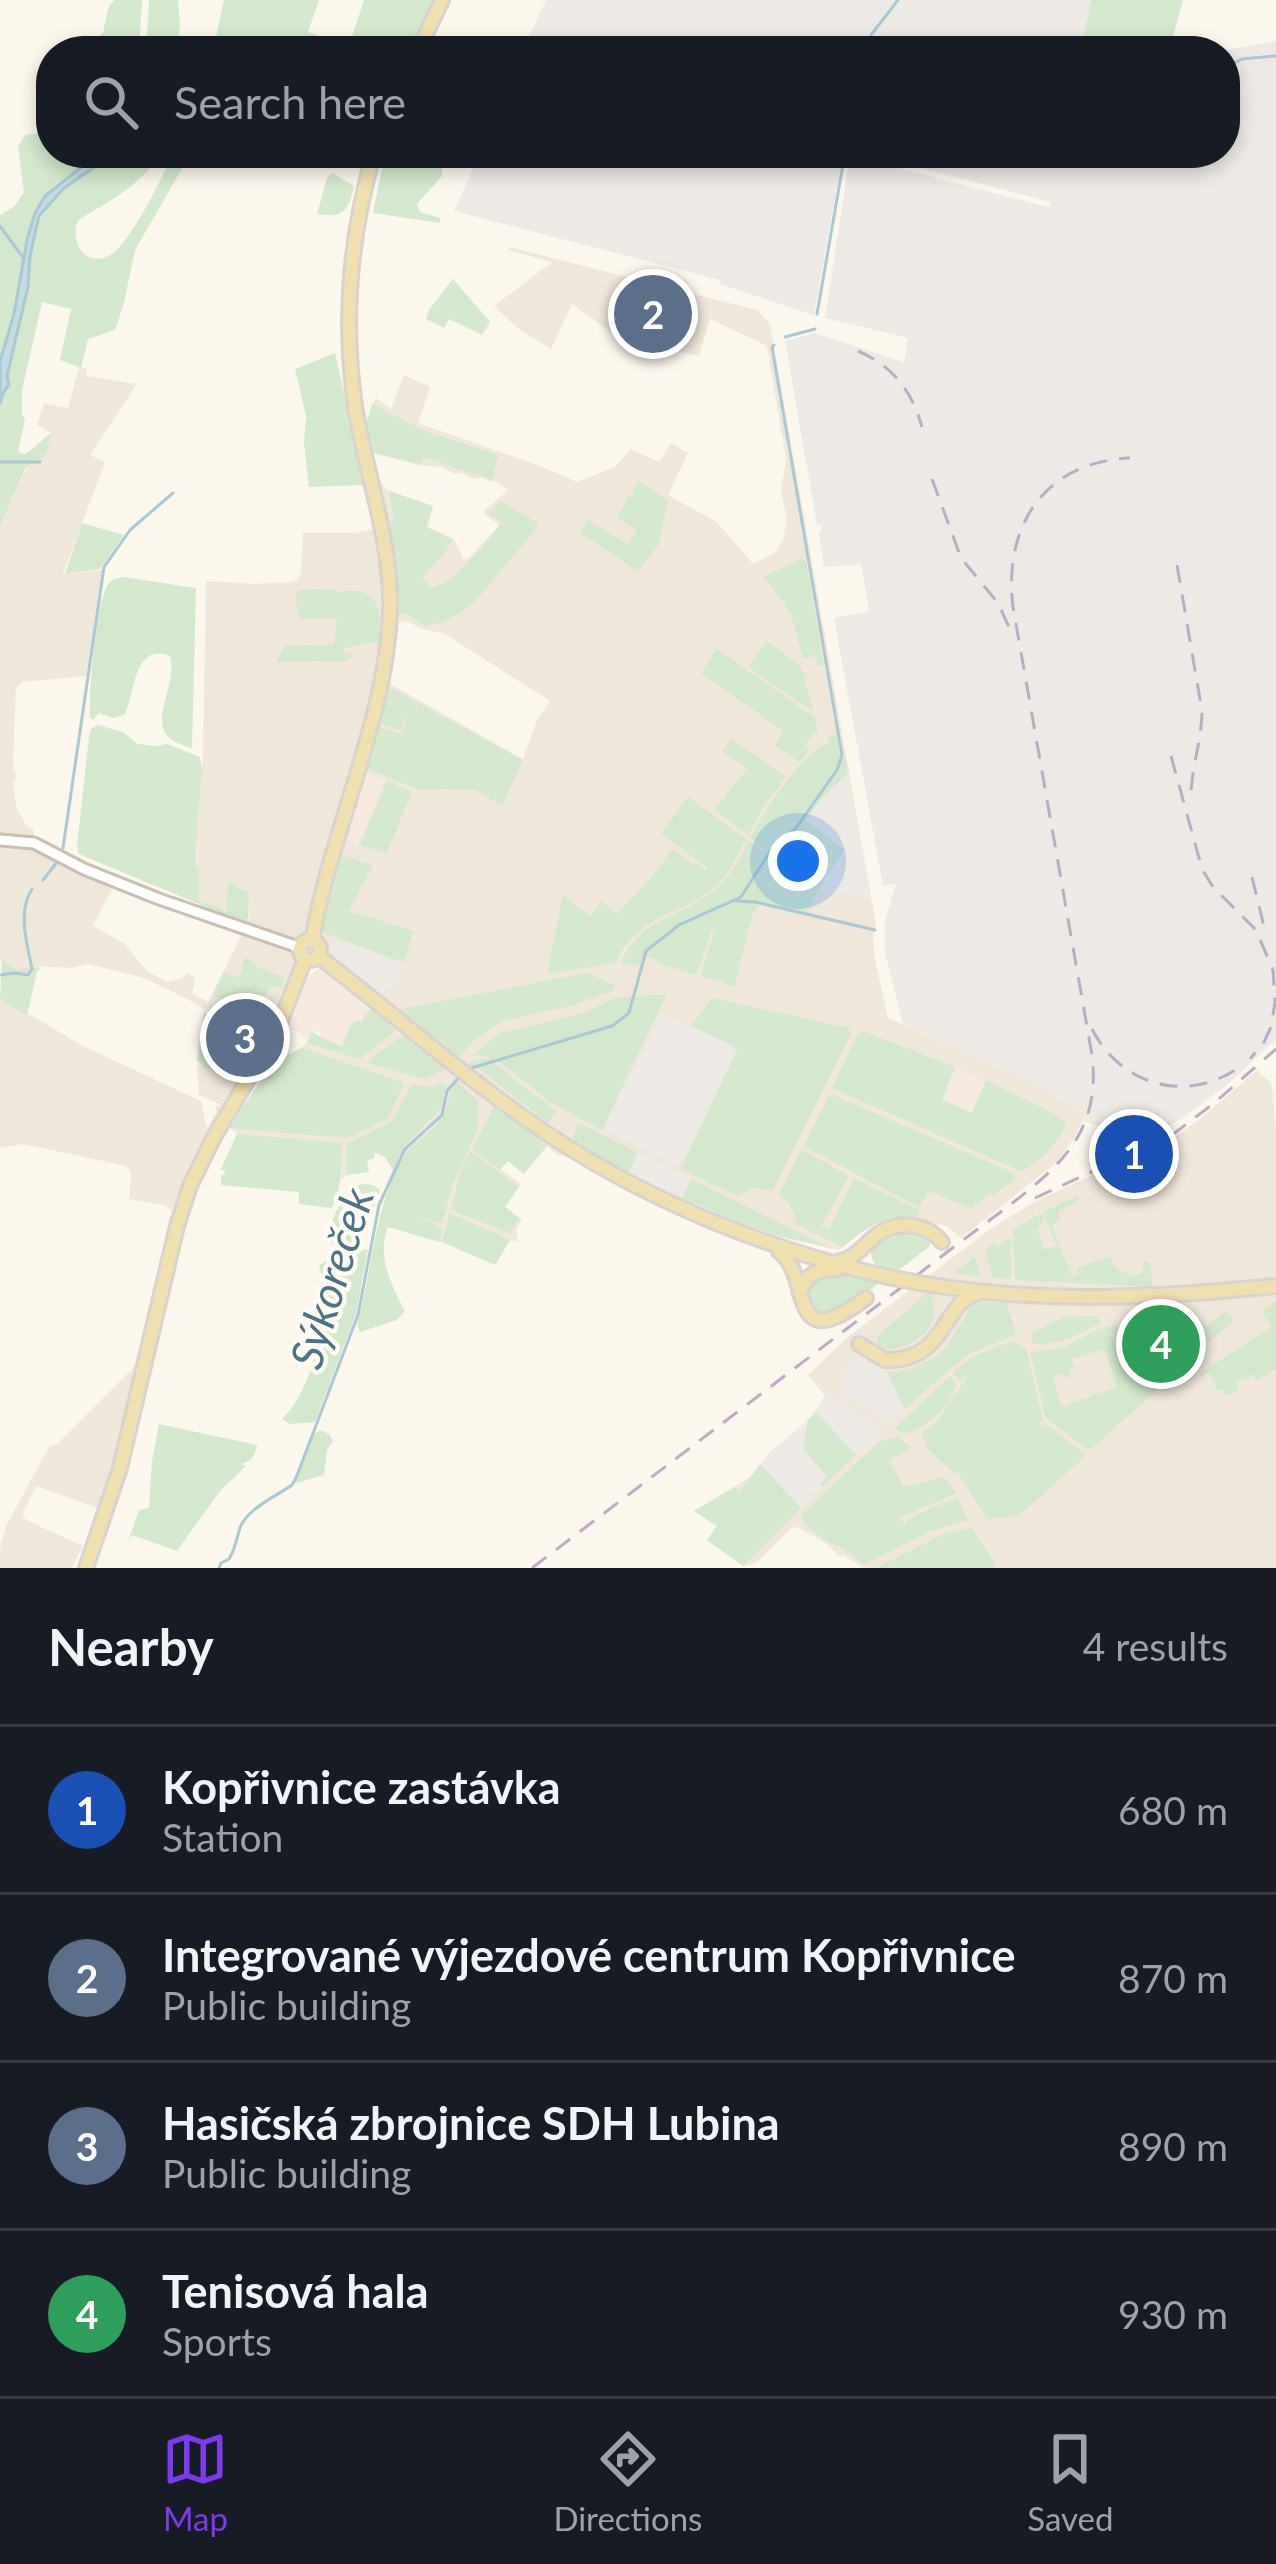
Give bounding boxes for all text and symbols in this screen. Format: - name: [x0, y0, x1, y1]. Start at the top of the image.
- search box: [36, 36, 1240, 168]
- icon: search: [78, 69, 144, 135]
- text: Search here: [174, 75, 406, 129]
- pin: 2: [614, 269, 692, 359]
- your location: [768, 831, 828, 891]
- pin: 3: [206, 993, 284, 1083]
- pin: 1: [1095, 1109, 1173, 1199]
- water label: Sýkoreček: [278, 1181, 384, 1375]
- pin: 4: [1122, 1299, 1200, 1389]
- text: Nearby: [48, 1616, 214, 1677]
- text: 4 results: [1083, 1623, 1228, 1669]
- text: Kopřivnice zastávka: [162, 1760, 561, 1814]
- text: 1: [76, 1787, 98, 1833]
- text: 680 m: [1118, 1787, 1228, 1833]
- text: Station: [162, 1814, 283, 1860]
- text: Integrované výjezdové centrum Kopřivnice: [162, 1928, 1016, 1982]
- text: 2: [76, 1955, 98, 2001]
- text: 870 m: [1118, 1955, 1228, 2001]
- text: Public building: [162, 1982, 411, 2028]
- text: Hasičská zbrojnice SDH Lubina: [162, 2096, 780, 2150]
- text: 3: [76, 2123, 98, 2169]
- text: 890 m: [1118, 2123, 1228, 2169]
- text: Public building: [162, 2150, 411, 2196]
- text: Tenisová hala: [162, 2264, 429, 2318]
- text: 4: [76, 2291, 98, 2337]
- text: 930 m: [1118, 2291, 1228, 2337]
- text: Sports: [162, 2318, 272, 2364]
- tab: Map: [162, 2426, 228, 2538]
- tab: Directions: [553, 2426, 702, 2538]
- tab: Saved: [1027, 2426, 1114, 2538]

